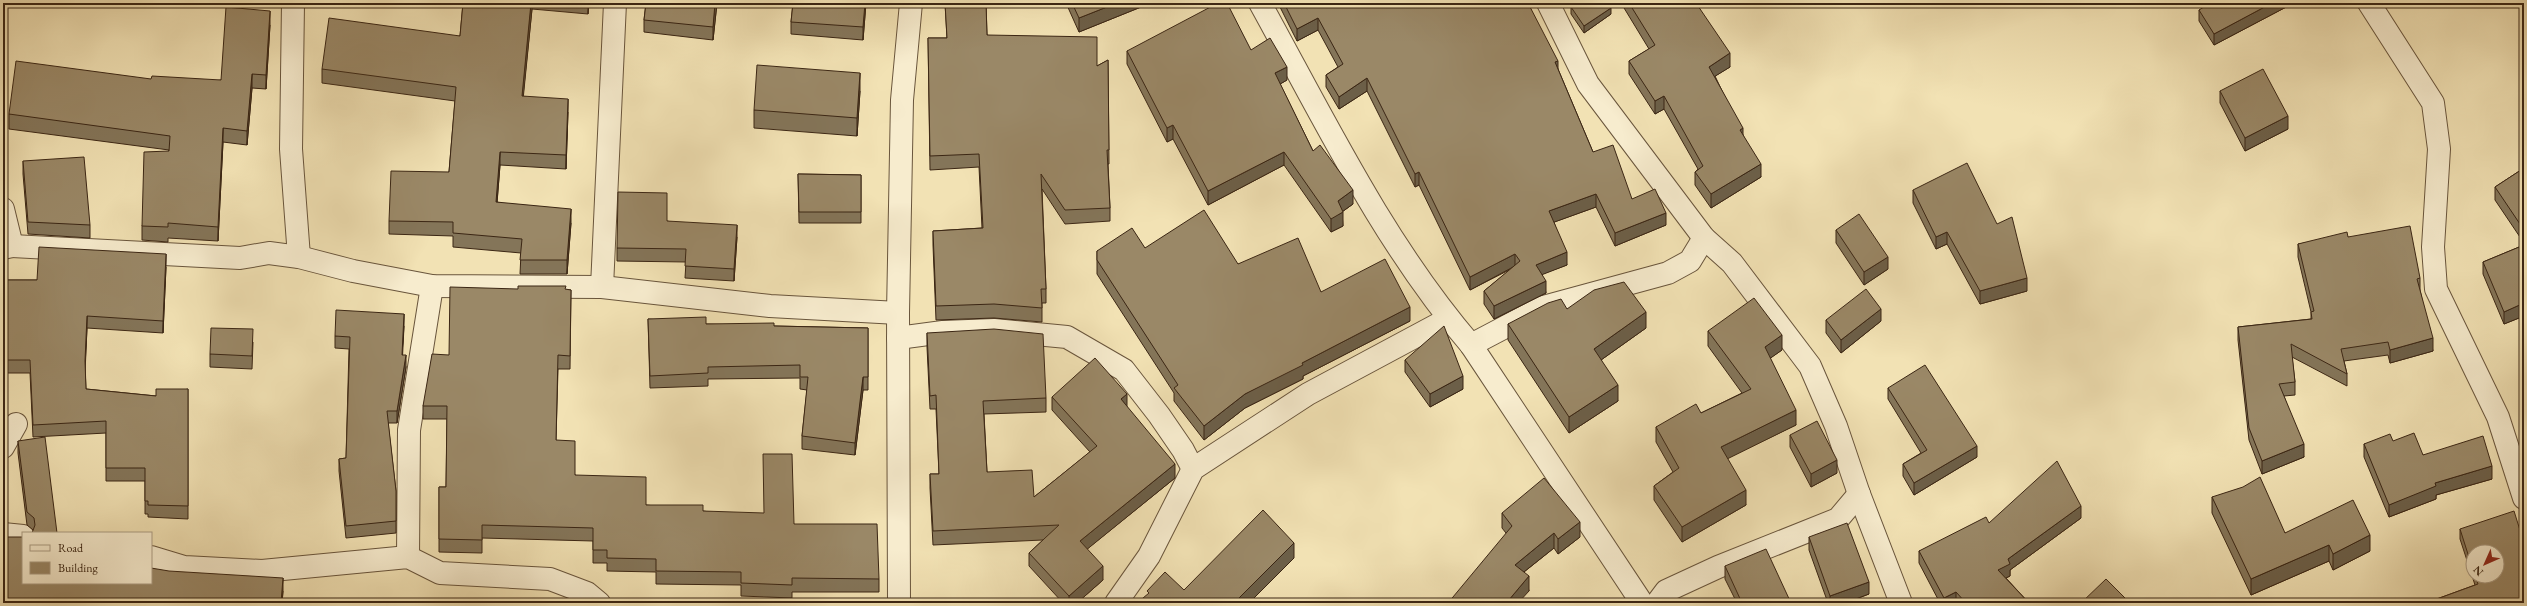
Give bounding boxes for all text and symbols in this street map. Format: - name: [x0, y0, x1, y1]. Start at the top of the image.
- legend: [22, 532, 152, 584]
- text: Road: [58, 540, 84, 556]
- north arrow: [2465, 544, 2505, 584]
- text: Building: [58, 560, 99, 576]
- text: N: [2470, 563, 2486, 579]

